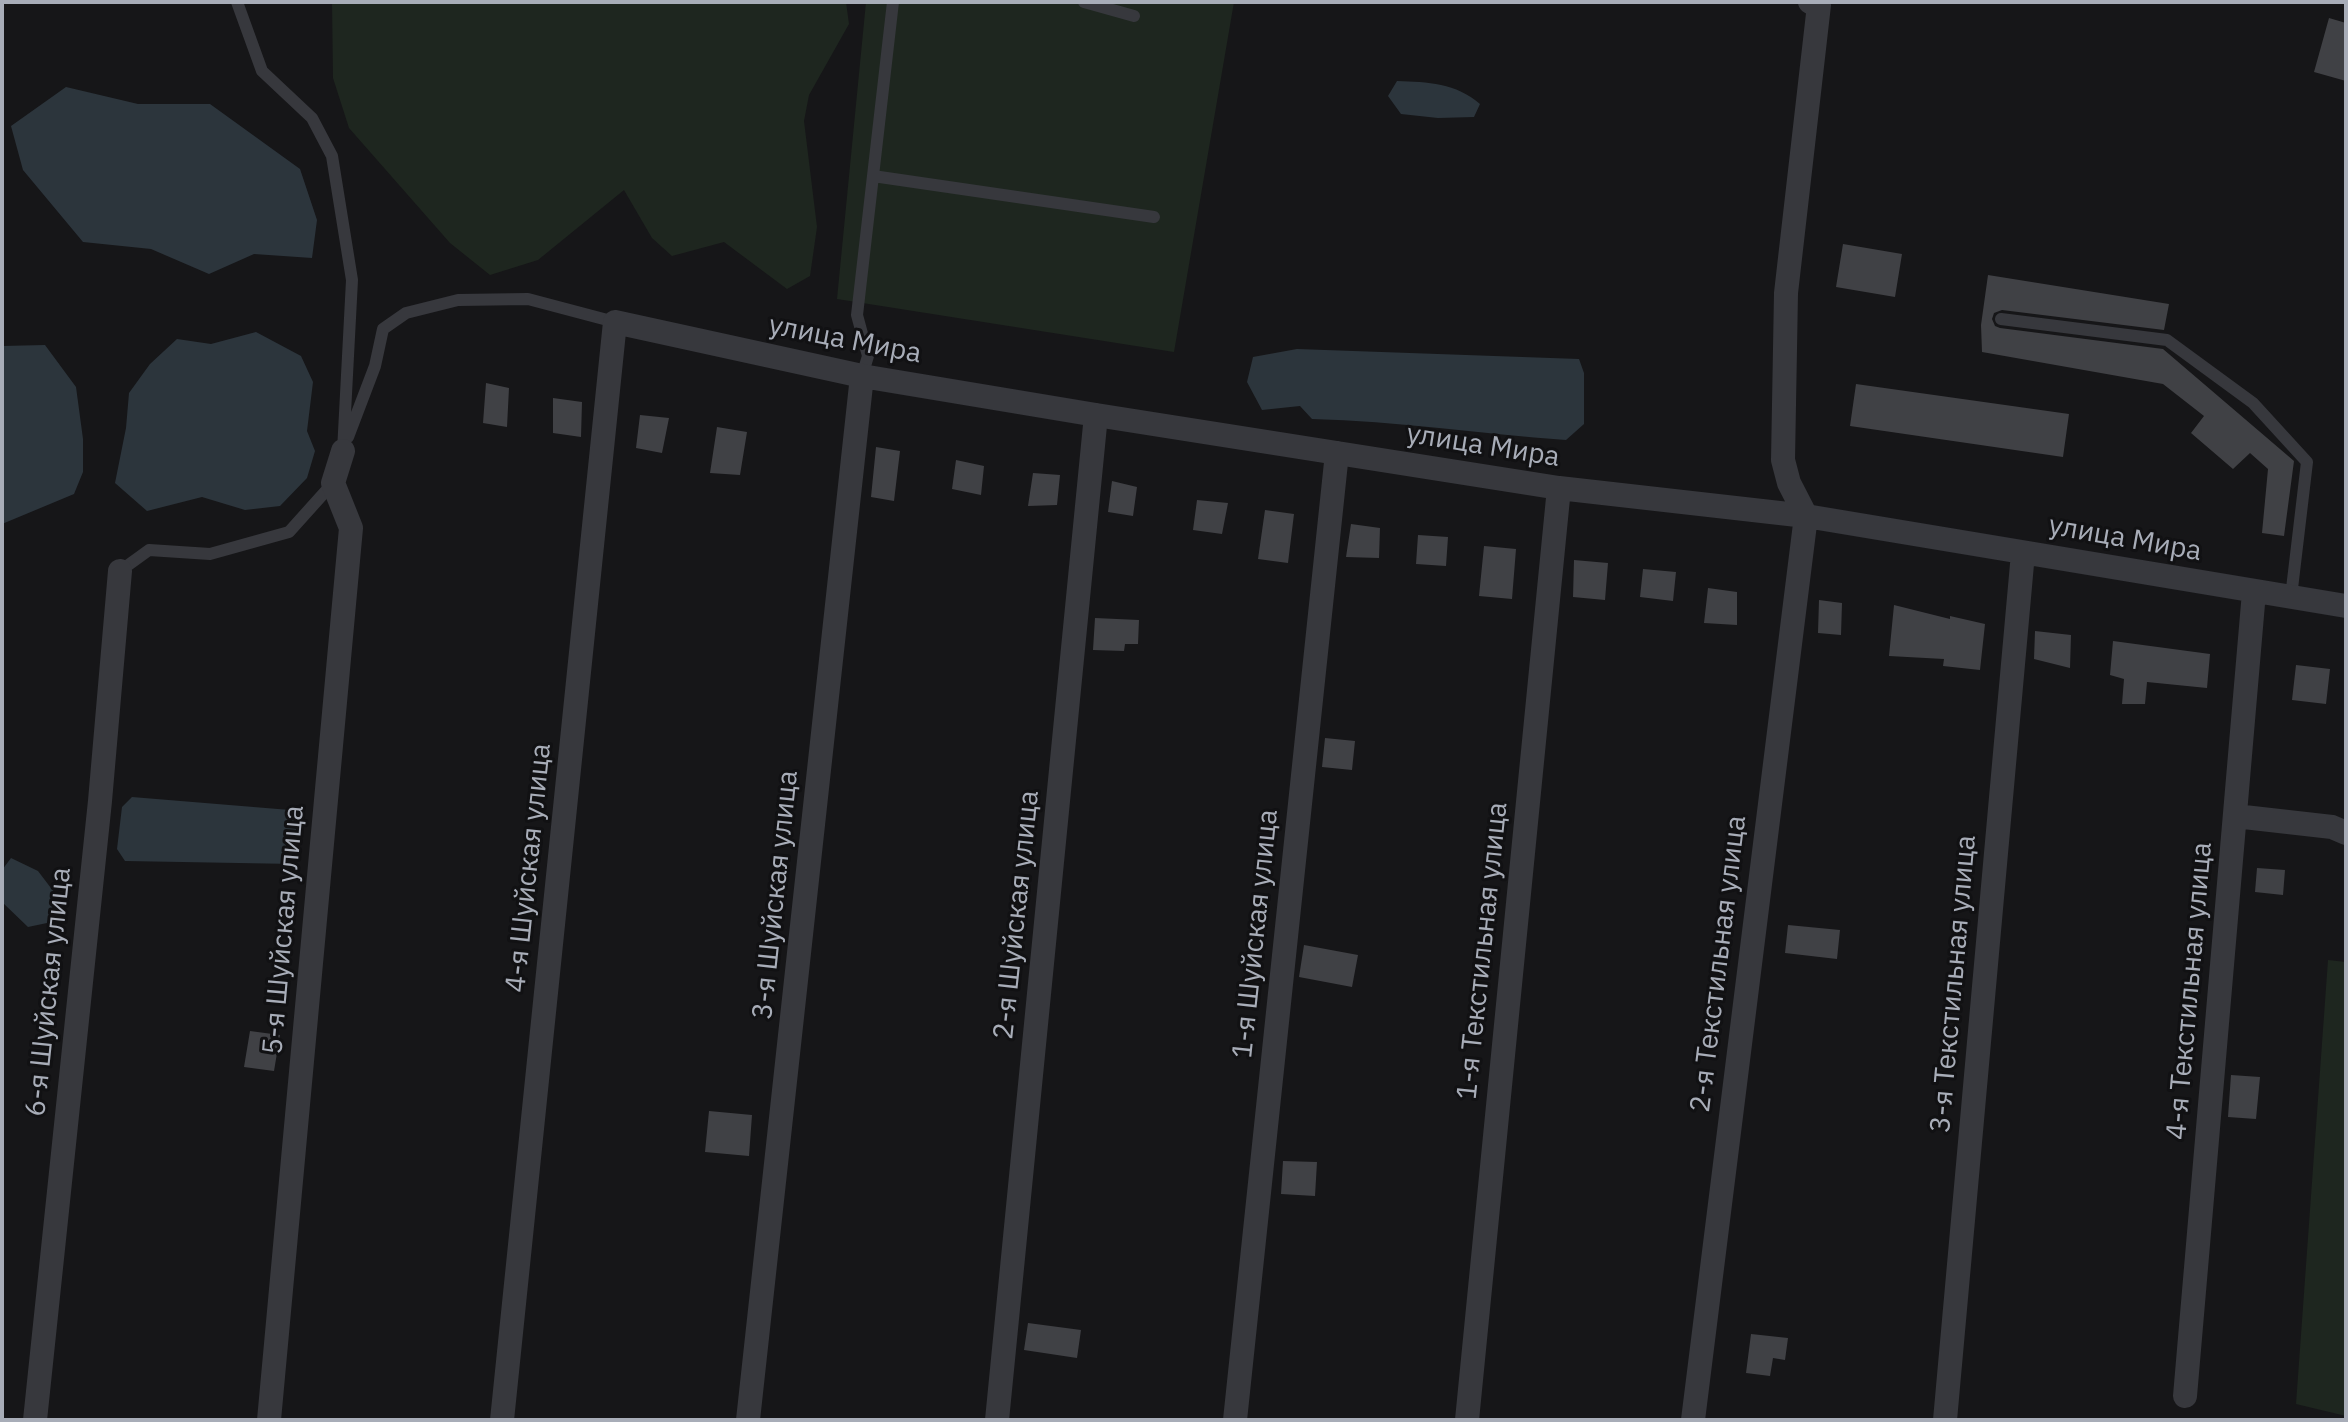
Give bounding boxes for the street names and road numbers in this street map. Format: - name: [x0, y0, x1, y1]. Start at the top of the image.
- street label: улица Мира: [766, 309, 924, 371]
- street label: улица Мира: [1404, 417, 1562, 475]
- street label: улица Мира: [2046, 509, 2204, 569]
- street label: 4-я Шуйская улица: [499, 742, 559, 994]
- street label: 3-я Шуйская улица: [746, 769, 806, 1021]
- street label: 2-я Шуйская улица: [987, 789, 1047, 1041]
- street label: 1-я Текстильная улица: [1451, 801, 1515, 1101]
- street label: 5-я Шуйская улица: [256, 804, 312, 1056]
- street label: 1-я Шуйская улица: [1226, 808, 1286, 1060]
- street label: 2-я Текстильная улица: [1684, 814, 1754, 1114]
- street label: 3-я Текстильная улица: [1924, 834, 1984, 1134]
- street label: 4-я Текстильная улица: [2160, 841, 2220, 1141]
- street label: 6-я Шуйская улица: [19, 866, 79, 1118]

